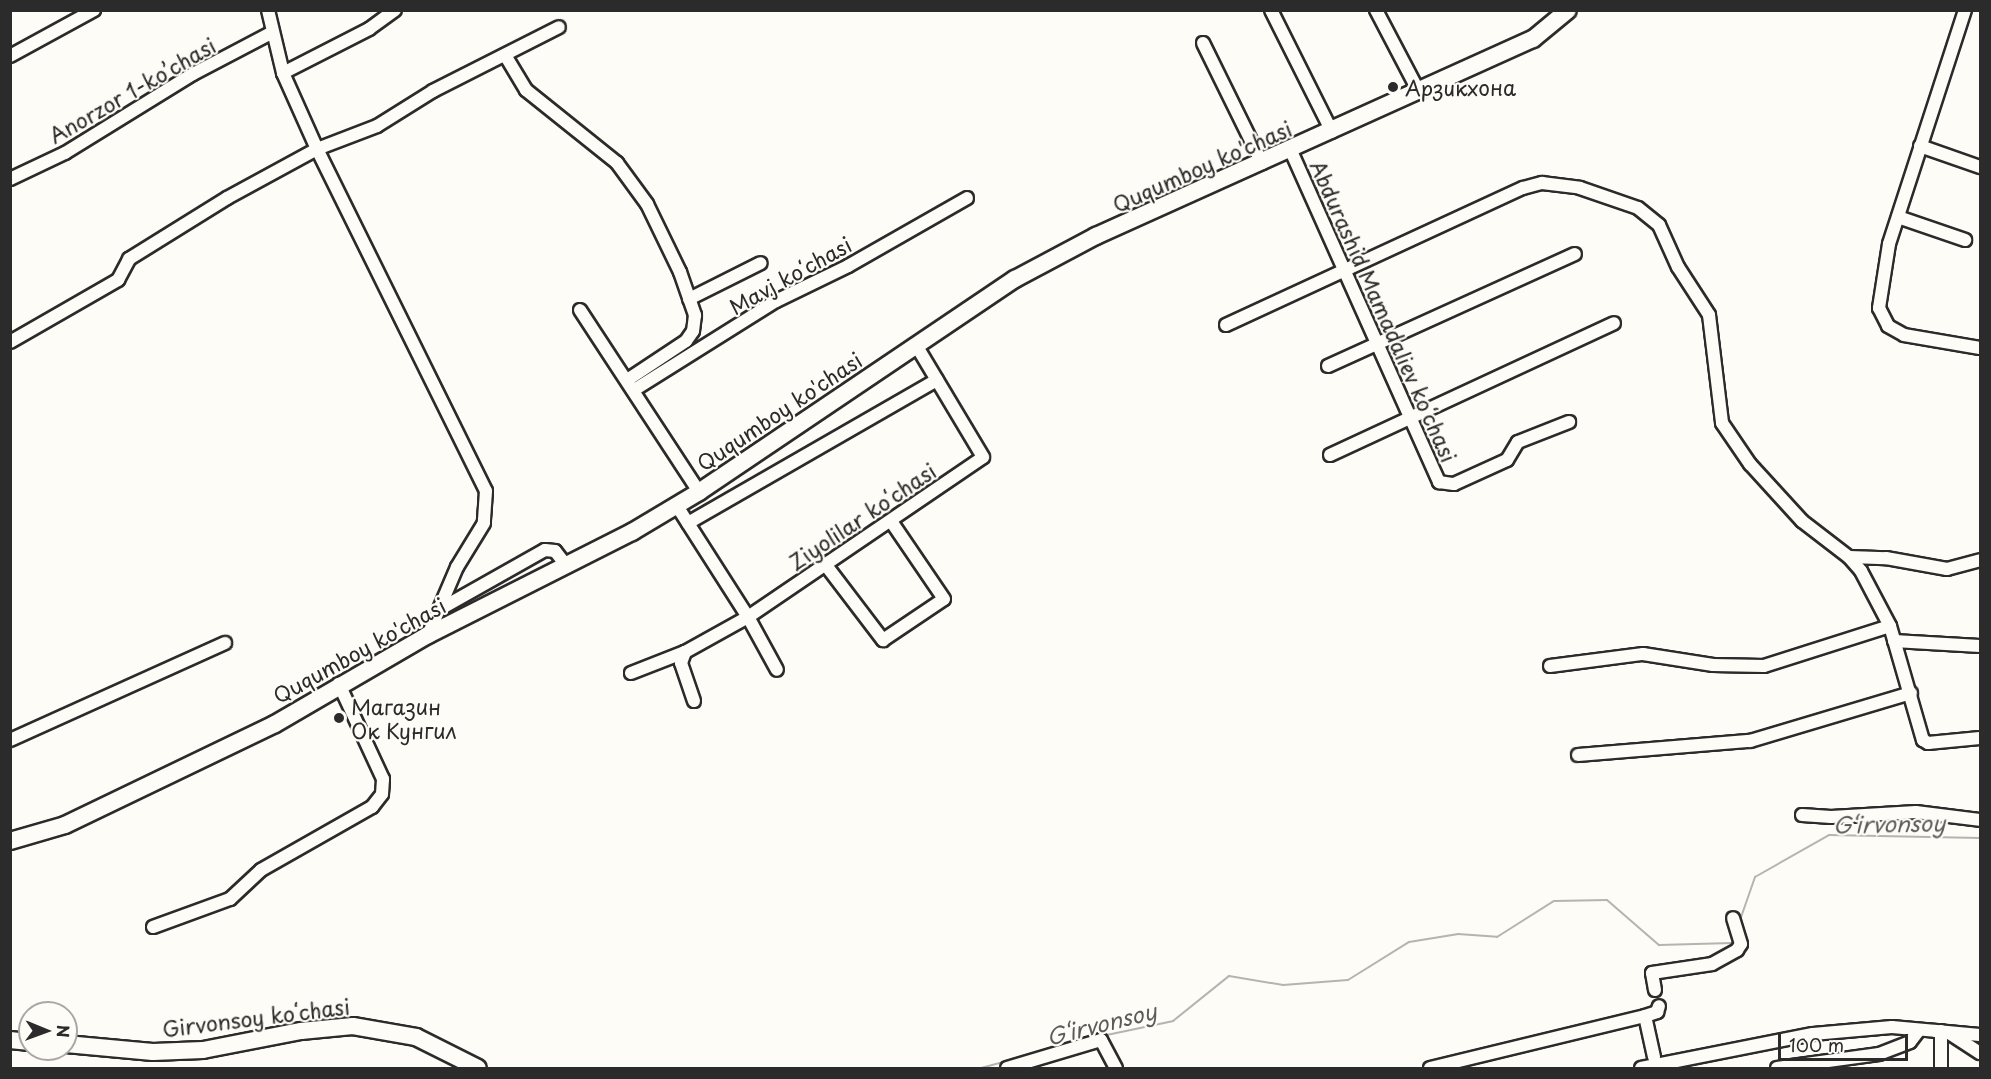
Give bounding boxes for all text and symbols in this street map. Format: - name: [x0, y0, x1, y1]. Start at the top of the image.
- street label: Аnorzor 1-koʼchasi: [44, 32, 220, 148]
- place label: Арзикхона: [1405, 74, 1516, 100]
- marker: Арзикхона: [1386, 80, 1400, 94]
- street label: Ququmboy ko'chasi: [1108, 115, 1296, 217]
- street label: Abdurashid Mamadaliev koʻchasi: [1305, 155, 1463, 467]
- street label: Mavj koʻchasi: [725, 231, 855, 319]
- street label: Ququmboy ko'chasi: [691, 346, 867, 476]
- street label: Ziyolilar koʻchasi: [784, 458, 940, 574]
- street label: Ququmboy ko'chasi: [268, 592, 450, 708]
- place label: Магазин Ок Кунгил: [351, 693, 457, 743]
- marker: Магазин Ок Кунгил: [332, 711, 346, 725]
- water label: G‘irvonsoy: [1833, 809, 1945, 837]
- street label: Girvonsoy koʻchasi: [161, 993, 351, 1041]
- water label: G‘irvonsoy: [1043, 997, 1159, 1049]
- north arrow: [18, 1001, 78, 1061]
- scale bar: [1781, 1022, 1912, 1060]
- text: N: [52, 1025, 76, 1038]
- text: 100 m: [1789, 1031, 1844, 1058]

